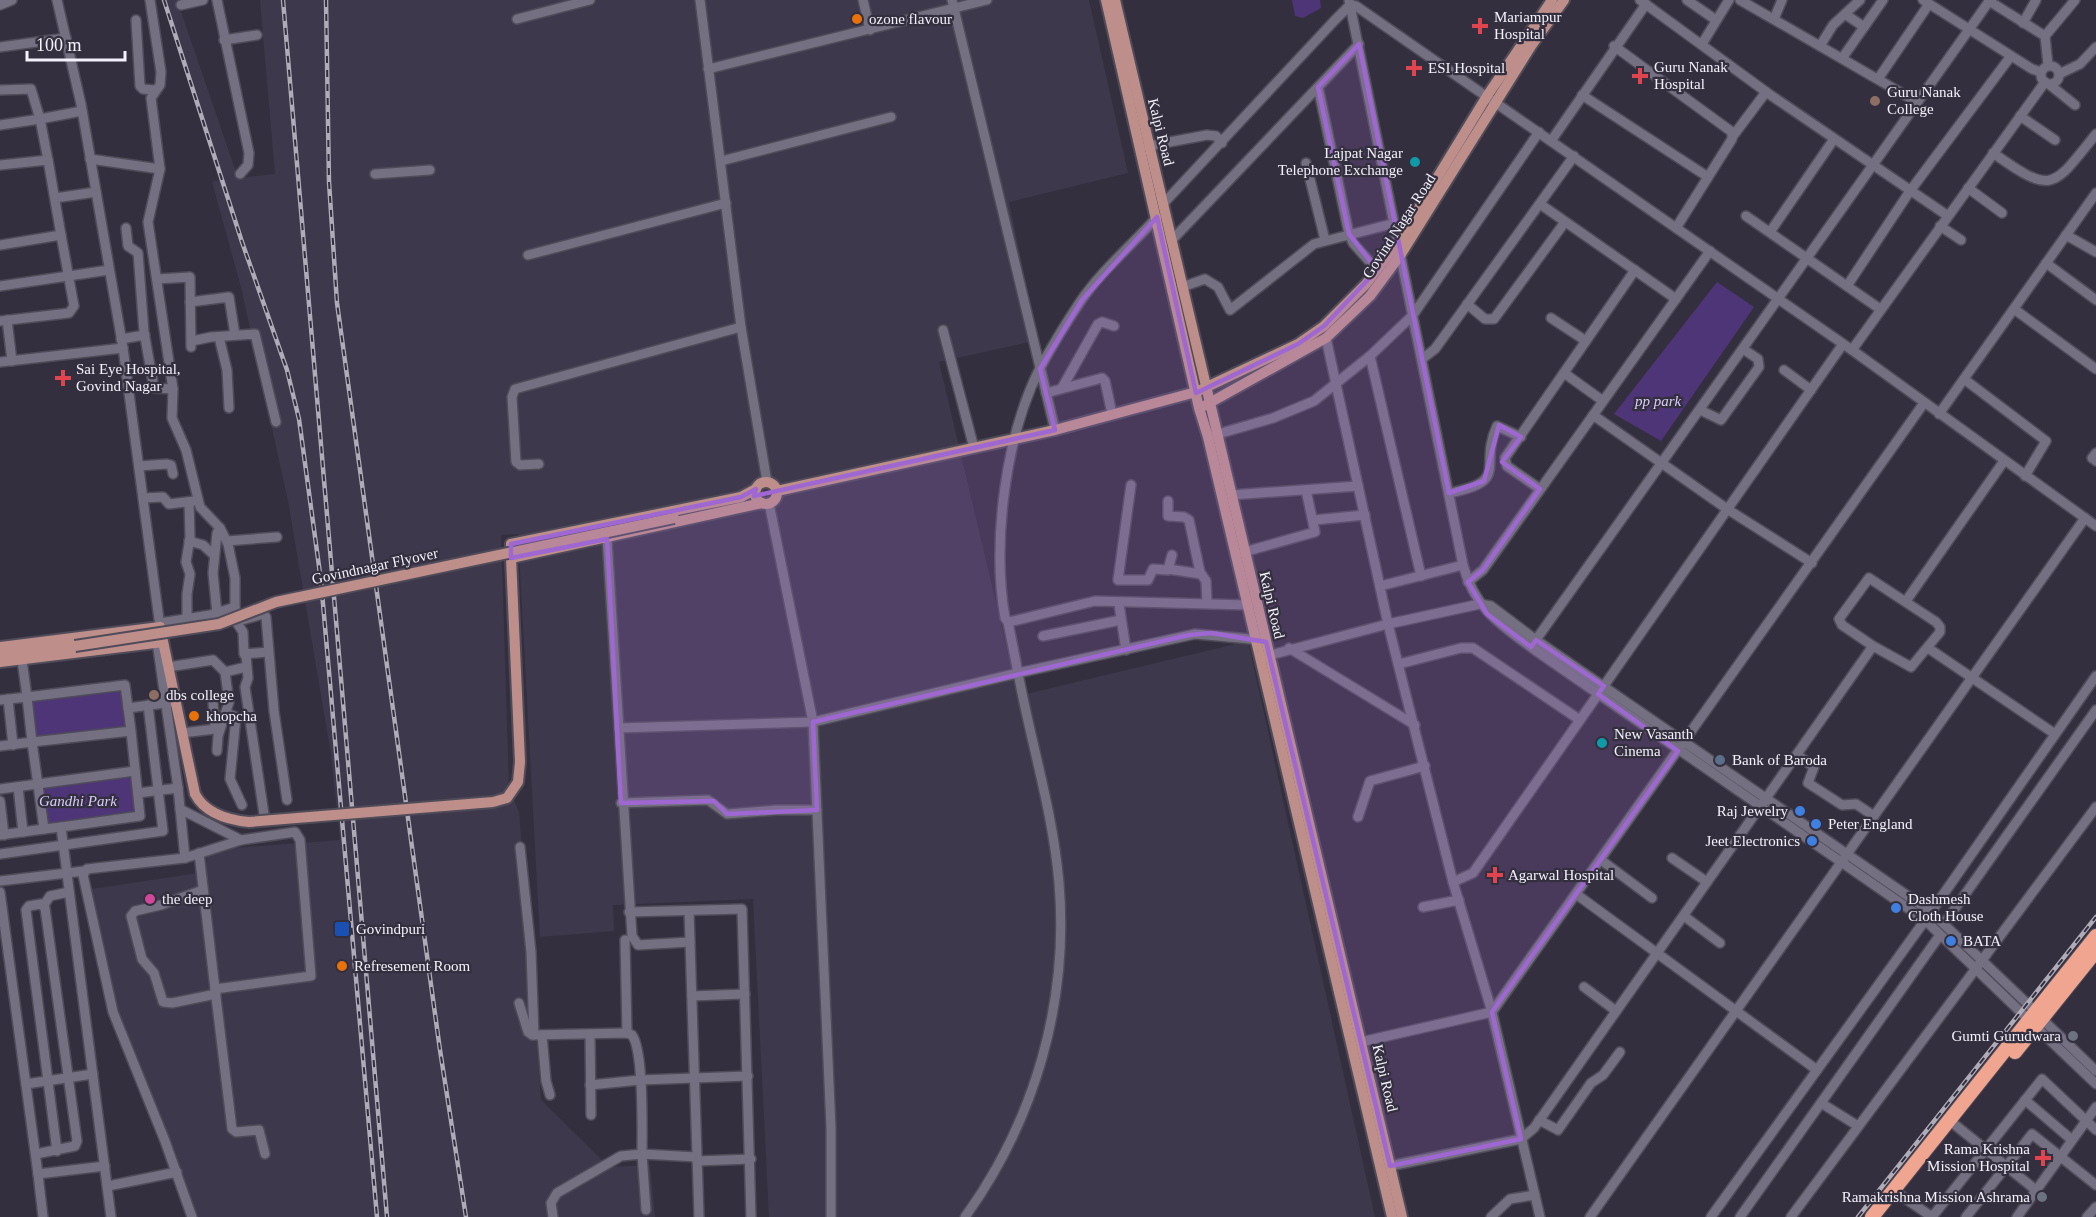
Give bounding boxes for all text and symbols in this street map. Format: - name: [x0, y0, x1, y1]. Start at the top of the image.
- place label: Mariampur Hospital: [1494, 9, 1561, 42]
- place label: ozone flavour: [869, 11, 952, 27]
- marker: ozone flavour: [850, 12, 864, 26]
- marker: Mariampur Hospital: [1471, 17, 1489, 35]
- scale bar: [27, 24, 124, 62]
- text: 100 m: [36, 35, 82, 55]
- marker: ESI Hospital: [1405, 59, 1423, 77]
- place label: Guru Nanak Hospital: [1654, 59, 1728, 92]
- place label: ESI Hospital: [1428, 60, 1505, 76]
- marker: Guru Nanak Hospital: [1631, 67, 1649, 85]
- place label: Guru Nanak College: [1887, 84, 1961, 117]
- marker: Guru Nanak College: [1868, 94, 1882, 108]
- street label: Kalpi Road: [1145, 97, 1177, 168]
- place label: Lajpat Nagar Telephone Exchange: [1278, 145, 1403, 178]
- marker: Lajpat Nagar Telephone Exchange: [1408, 155, 1422, 169]
- street label: Govind Nagar Road: [1359, 171, 1439, 281]
- place label: Sai Eye Hospital, Govind Nagar: [76, 361, 181, 394]
- marker: Sai Eye Hospital, Govind Nagar: [54, 369, 72, 387]
- park label: pp park: [1634, 393, 1681, 409]
- street label: Govindnagar Flyover: [310, 545, 440, 587]
- street label: Kalpi Road: [1256, 570, 1288, 641]
- place label: dbs college: [166, 687, 234, 703]
- marker: dbs college: [147, 688, 161, 702]
- place label: khopcha: [206, 708, 257, 724]
- marker: khopcha: [187, 709, 201, 723]
- place label: New Vasanth Cinema: [1614, 726, 1694, 759]
- marker: New Vasanth Cinema: [1595, 736, 1609, 750]
- place label: Bank of Baroda: [1732, 752, 1827, 768]
- marker: Bank of Baroda: [1713, 753, 1727, 767]
- park label: Gandhi Park: [39, 793, 117, 809]
- place label: Raj Jewelry: [1717, 803, 1788, 819]
- marker: Raj Jewelry: [1793, 804, 1807, 818]
- place label: Peter England: [1828, 816, 1913, 832]
- marker: Peter England: [1809, 817, 1823, 831]
- place label: Jeet Electronics: [1705, 833, 1800, 849]
- marker: Jeet Electronics: [1805, 834, 1819, 848]
- marker: Agarwal Hospital: [1486, 866, 1504, 884]
- place label: Agarwal Hospital: [1508, 867, 1614, 883]
- place label: the deep: [162, 891, 212, 907]
- place label: Dashmesh Cloth House: [1908, 891, 1984, 924]
- marker: the deep: [143, 892, 157, 906]
- marker: Dashmesh Cloth House: [1889, 901, 1903, 915]
- marker: Govindpuri: [333, 920, 351, 938]
- place label: Govindpuri: [356, 921, 425, 937]
- place label: BATA: [1963, 933, 2001, 949]
- marker: BATA: [1944, 934, 1958, 948]
- place label: Refresement Room: [354, 958, 471, 974]
- marker: Refresement Room: [335, 959, 349, 973]
- place label: Gumti Gurudwara: [1951, 1028, 2061, 1044]
- marker: Gumti Gurudwara: [2066, 1029, 2080, 1043]
- street label: Kalpi Road: [1369, 1043, 1401, 1114]
- place label: Rama Krishna Mission Hospital: [1927, 1141, 2030, 1174]
- marker: Rama Krishna Mission Hospital: [2034, 1149, 2052, 1167]
- place label: Ramakrishna Mission Ashrama: [1842, 1189, 2030, 1205]
- marker: Ramakrishna Mission Ashrama: [2035, 1190, 2049, 1204]

